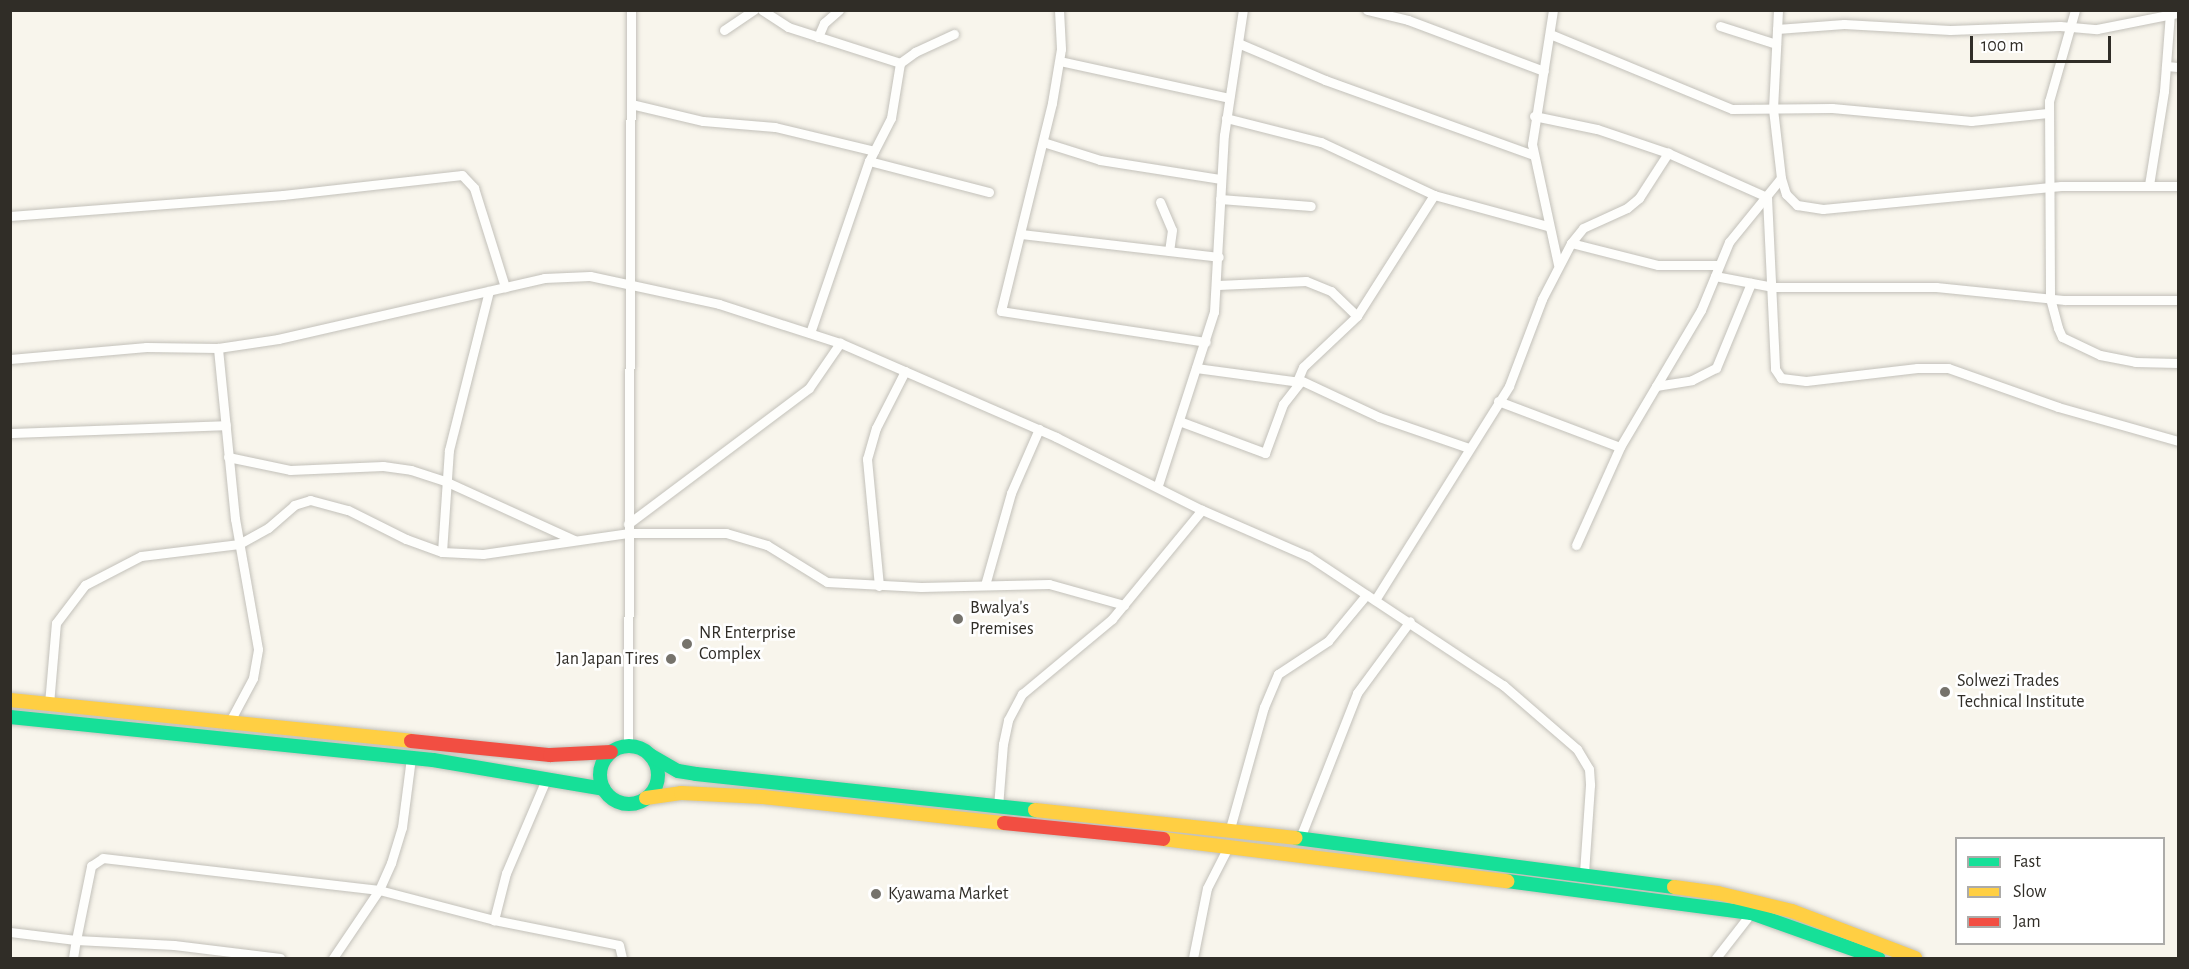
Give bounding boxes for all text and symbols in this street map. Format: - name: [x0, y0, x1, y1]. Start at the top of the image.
- scale bar: [1973, 24, 2114, 62]
- text: 100 m: [1981, 37, 2024, 55]
- place label: Bwalya's Premises: [970, 598, 1034, 640]
- marker: Bwalya's Premises: [951, 612, 965, 626]
- place label: NR Enterprise Complex: [699, 623, 796, 666]
- marker: NR Enterprise Complex: [680, 637, 694, 651]
- place label: Jan Japan Tires: [556, 648, 659, 670]
- marker: Jan Japan Tires: [664, 652, 678, 666]
- place label: Solwezi Trades Technical Institute: [1957, 671, 2085, 714]
- marker: Solwezi Trades Technical Institute: [1938, 685, 1952, 699]
- legend: [1955, 837, 2165, 945]
- text: Fast: [2013, 853, 2041, 871]
- place label: Kyawama Market: [888, 883, 1008, 905]
- text: Slow: [2013, 883, 2046, 901]
- marker: Kyawama Market: [869, 887, 883, 901]
- text: Jam: [2013, 913, 2041, 931]

